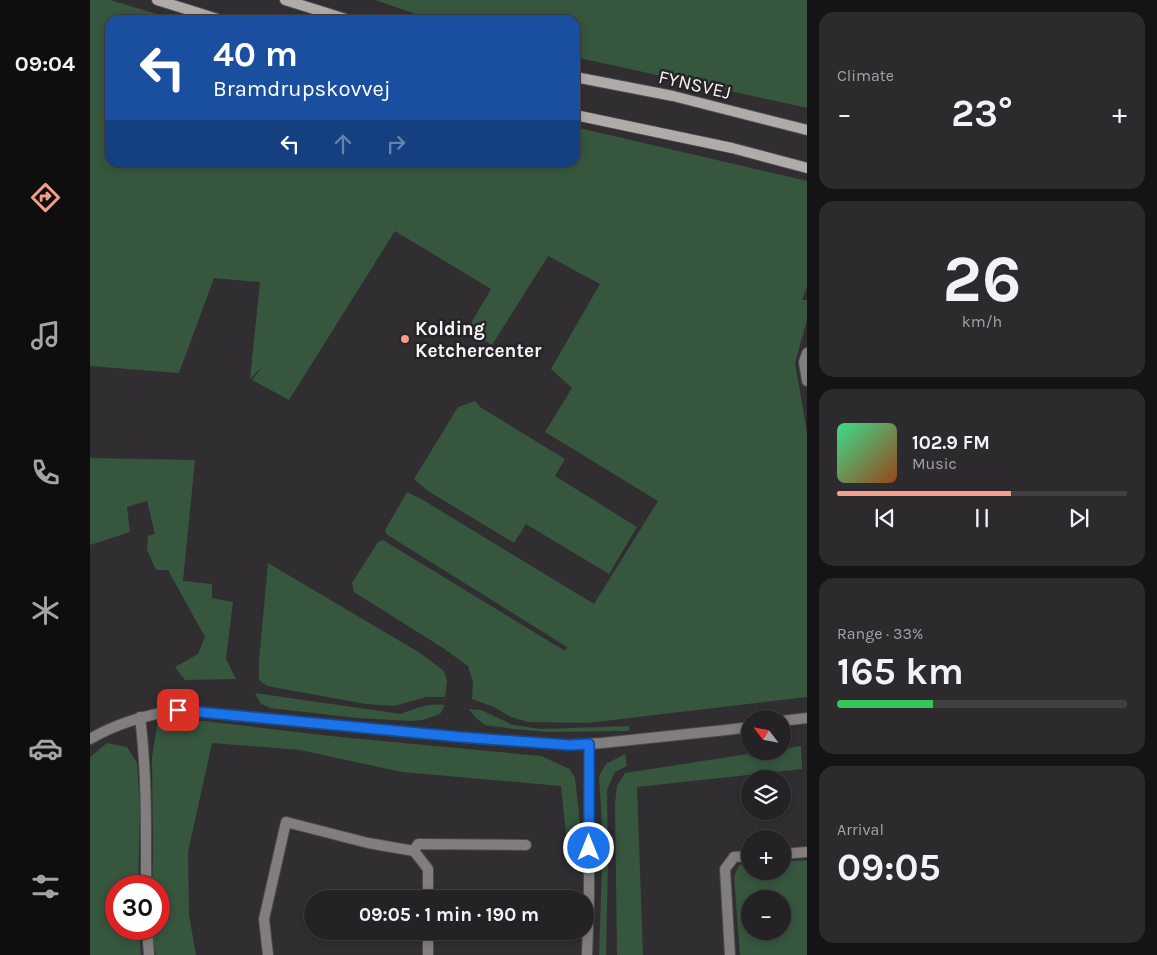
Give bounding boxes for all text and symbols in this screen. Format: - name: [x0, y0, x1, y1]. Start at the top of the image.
- text: 40 m: [213, 34, 298, 75]
- icon: left: [130, 35, 195, 100]
- text: 09:04: [15, 51, 75, 77]
- street label: FYNSVEJ: [656, 66, 733, 104]
- text: Climate: [837, 66, 894, 85]
- text: Bramdrupskovvej: [213, 76, 391, 102]
- text: 23°: [951, 91, 1013, 136]
- text: −: [837, 97, 852, 130]
- text: +: [1112, 97, 1127, 130]
- icon: left: [276, 130, 304, 158]
- icon: ahead: [329, 130, 357, 158]
- icon: right: [382, 130, 410, 158]
- icon: directions: [28, 180, 63, 215]
- text: 26: [943, 241, 1021, 317]
- text: km/h: [962, 312, 1002, 331]
- icon: music: [28, 318, 63, 353]
- place label: Kolding Ketchercenter: [415, 318, 542, 362]
- marker: Kolding Ketchercenter: [399, 333, 411, 345]
- text: 102.9 FM: [912, 432, 990, 454]
- text: Music: [912, 454, 957, 473]
- icon: phone: [28, 455, 63, 490]
- icon: previous: [871, 504, 899, 532]
- icon: pause: [968, 504, 996, 532]
- icon: next: [1065, 504, 1093, 532]
- icon: climate: [28, 593, 63, 628]
- text: Range · 33%: [837, 624, 923, 643]
- text: 165 km: [837, 649, 964, 694]
- pin: [157, 689, 199, 731]
- icon: arrive: [164, 696, 192, 724]
- north arrow: [741, 710, 791, 760]
- map controls: [741, 710, 791, 940]
- icon: car: [28, 731, 63, 766]
- button: layers: [741, 770, 791, 820]
- text: Arrival: [837, 820, 884, 839]
- position arrow: [562, 821, 614, 873]
- button: +: [741, 830, 791, 880]
- text: 09:05: [837, 845, 941, 890]
- icon: filters: [28, 869, 63, 904]
- speed limit sign: 30: [105, 875, 170, 940]
- button: −: [741, 890, 791, 940]
- text: 09:05 · 1 min · 190 m: [359, 904, 539, 926]

